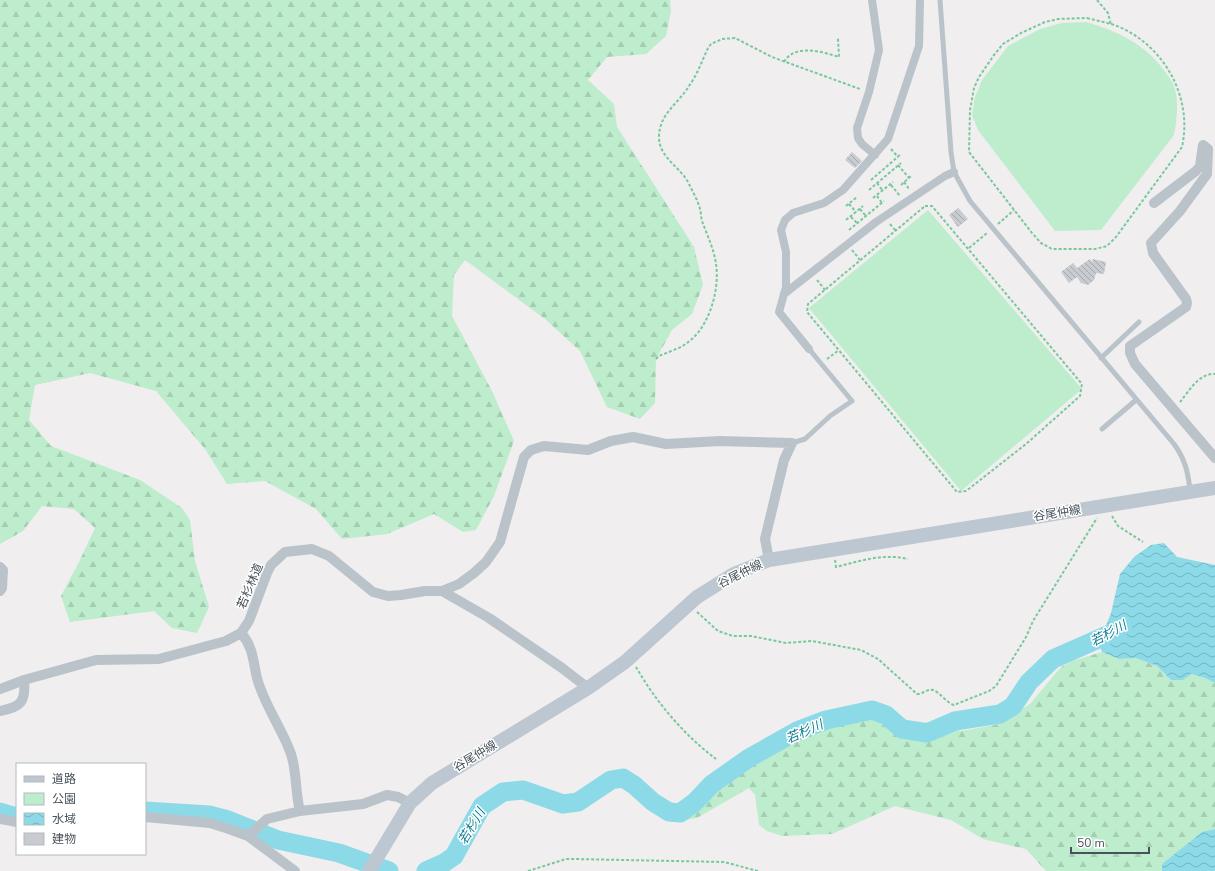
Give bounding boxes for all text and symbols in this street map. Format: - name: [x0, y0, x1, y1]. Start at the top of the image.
- street label: 谷尾仲線: [1032, 501, 1082, 525]
- street label: 谷尾仲線: [715, 556, 765, 592]
- street label: 若杉林道: [233, 561, 267, 611]
- water label: 若杉川: [1087, 616, 1132, 651]
- water label: 若杉川: [783, 715, 828, 748]
- street label: 谷尾仲線: [450, 737, 500, 775]
- legend: [16, 763, 146, 855]
- text: 道路: [52, 771, 76, 787]
- text: 公園: [52, 791, 76, 807]
- water label: 若杉川: [454, 803, 491, 848]
- text: 水域: [52, 811, 76, 827]
- scale bar: [1071, 829, 1149, 855]
- text: 建物: [52, 831, 76, 847]
- text: 50 m: [1077, 835, 1105, 851]

